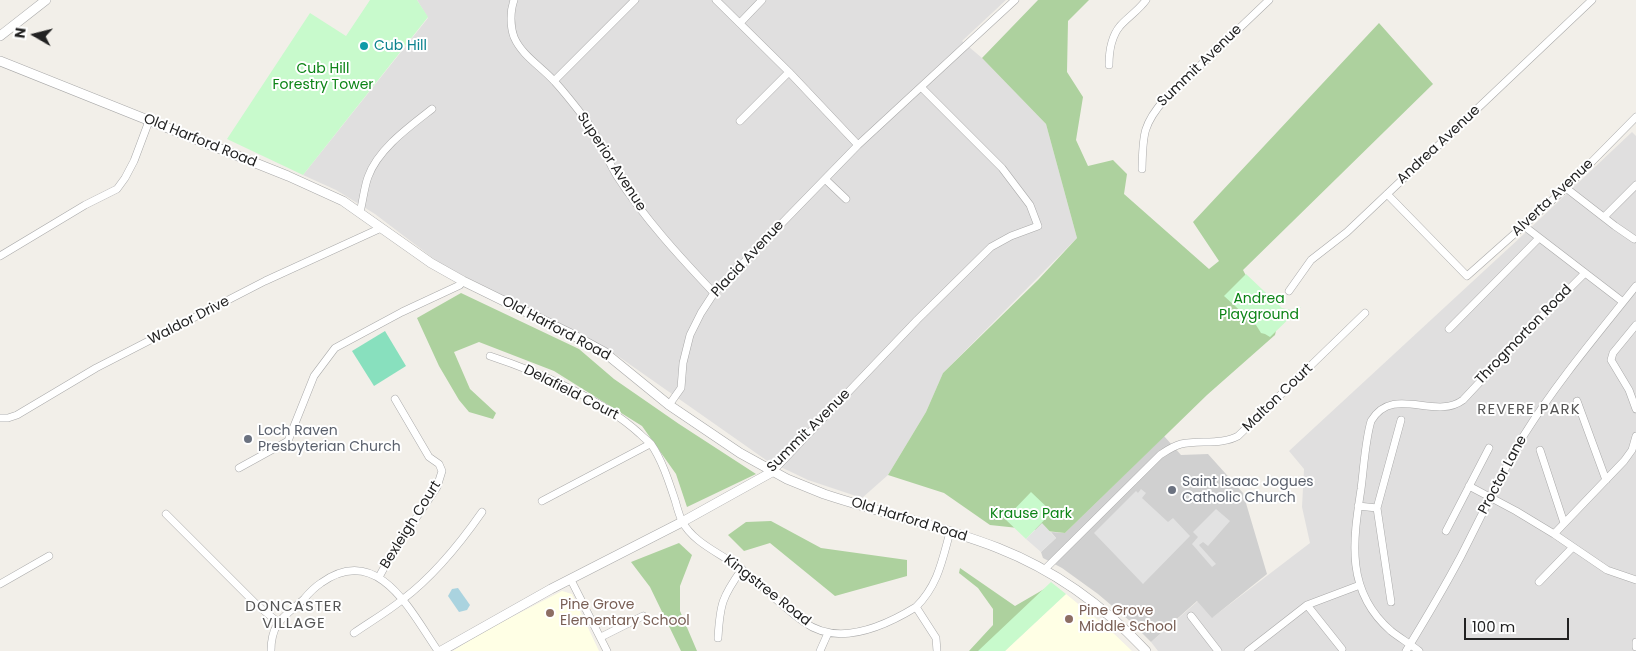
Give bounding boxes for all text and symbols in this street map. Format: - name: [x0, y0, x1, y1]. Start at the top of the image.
- north arrow: [10, 10, 60, 60]
- street label: Summit Avenue: [1154, 21, 1246, 111]
- text: N: [10, 26, 31, 40]
- place label: Cub Hill: [374, 38, 427, 54]
- marker: Cub Hill: [358, 40, 370, 52]
- park label: Cub Hill Forestry Tower: [272, 61, 374, 94]
- street label: Andrea Avenue: [1394, 102, 1484, 188]
- street label: Superior Avenue: [573, 109, 649, 215]
- street label: Old Harford Road: [141, 111, 259, 171]
- street label: Alverta Avenue: [1509, 156, 1597, 240]
- street label: Placid Avenue: [708, 217, 788, 301]
- street label: Throgmorton Road: [1472, 282, 1576, 388]
- park label: Andrea Playground: [1219, 291, 1299, 324]
- street label: Waldor Drive: [146, 293, 232, 349]
- street label: Old Harford Road: [499, 293, 613, 365]
- street label: Malton Court: [1240, 360, 1316, 436]
- street label: Delafield Court: [521, 362, 621, 424]
- street label: Summit Avenue: [764, 386, 854, 476]
- district label: REVERE PARK: [1476, 401, 1582, 419]
- place label: Loch Raven Presbyterian Church: [258, 423, 401, 456]
- marker: Loch Raven Presbyterian Church: [242, 433, 254, 445]
- street label: Proctor Lane: [1475, 433, 1531, 517]
- place label: Saint Isaac Jogues Catholic Church: [1182, 474, 1314, 507]
- street label: Bexleigh Court: [377, 478, 445, 572]
- marker: Saint Isaac Jogues Catholic Church: [1166, 484, 1178, 496]
- street label: Old Harford Road: [849, 494, 969, 546]
- park label: Krause Park: [990, 506, 1072, 522]
- street label: Kingstree Road: [720, 552, 814, 630]
- place label: Pine Grove Elementary School: [560, 597, 690, 630]
- district label: DONCASTER VILLAGE: [244, 598, 344, 633]
- place label: Pine Grove Middle School: [1079, 603, 1176, 636]
- marker: Pine Grove Elementary School: [544, 607, 556, 619]
- scale bar: [1466, 608, 1571, 640]
- marker: Pine Grove Middle School: [1063, 613, 1075, 625]
- text: 100 m: [1472, 616, 1515, 637]

